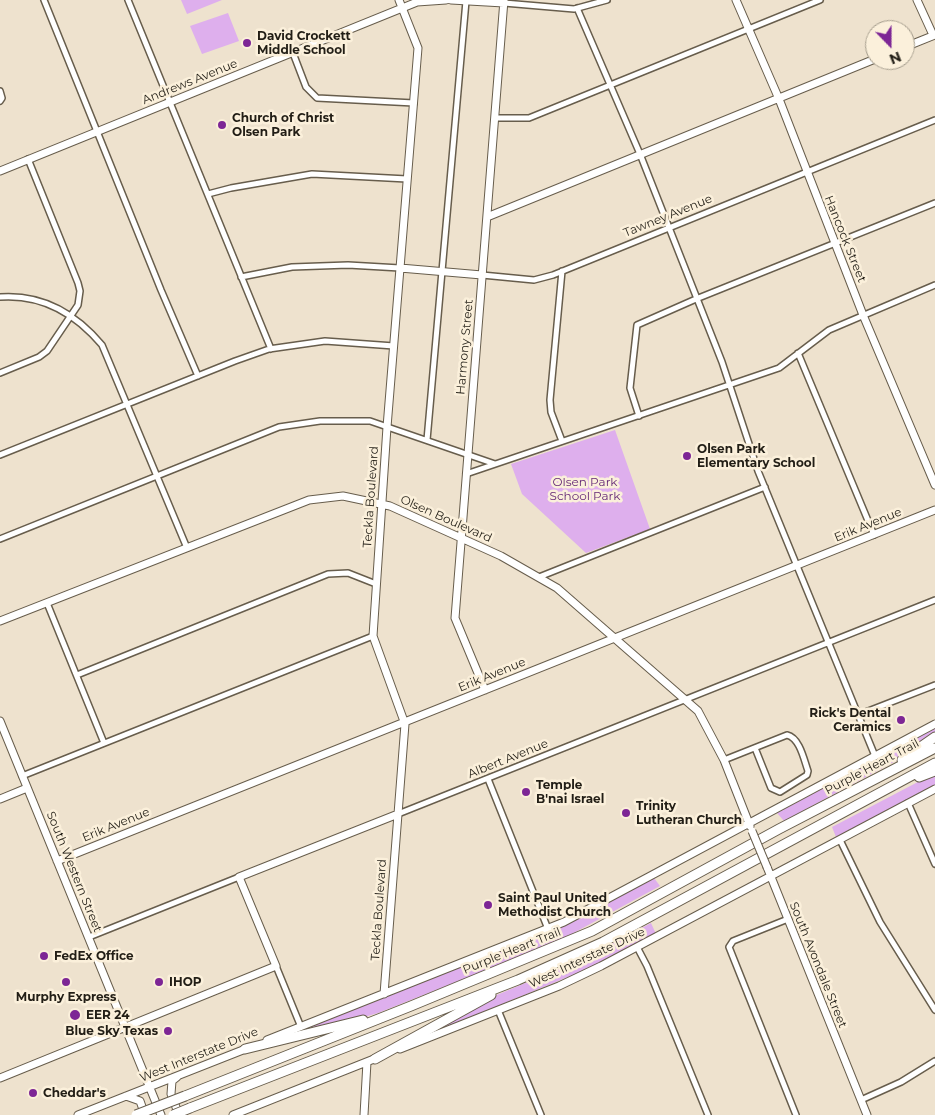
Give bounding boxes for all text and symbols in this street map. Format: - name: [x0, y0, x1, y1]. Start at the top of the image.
- north arrow: [865, 20, 915, 70]
- place label: David Crockett Middle School: [257, 29, 351, 57]
- marker: David Crockett Middle School: [241, 37, 253, 49]
- text: N: [887, 48, 904, 68]
- street label: Andrews Avenue: [140, 56, 240, 108]
- place label: Church of Christ Olsen Park: [232, 111, 334, 139]
- marker: Church of Christ Olsen Park: [216, 119, 228, 131]
- street label: Tawney Avenue: [622, 192, 714, 240]
- street label: Hancock Street: [821, 193, 869, 285]
- street label: Harmony Street: [454, 299, 476, 395]
- place label: Olsen Park Elementary School: [697, 442, 815, 470]
- street label: Teckla Boulevard: [360, 446, 382, 548]
- marker: Olsen Park Elementary School: [681, 450, 693, 462]
- park label: Olsen Park School Park: [550, 475, 620, 503]
- street label: Olsen Boulevard: [398, 492, 494, 546]
- street label: Erik Avenue: [832, 505, 904, 545]
- street label: Erik Avenue: [456, 655, 528, 695]
- place label: Rick's Dental Ceramics: [809, 706, 891, 734]
- marker: Rick's Dental Ceramics: [895, 714, 907, 726]
- street label: Albert Avenue: [466, 736, 550, 782]
- street label: Purple Heart Trail: [822, 736, 922, 798]
- place label: Temple B'nai Israel: [536, 778, 604, 806]
- marker: Temple B'nai Israel: [520, 786, 532, 798]
- place label: Trinity Lutheran Church: [636, 799, 742, 827]
- street label: Erik Avenue: [80, 805, 152, 845]
- marker: Trinity Lutheran Church: [620, 807, 632, 819]
- street label: South Western Street: [43, 809, 105, 935]
- street label: Teckla Boulevard: [368, 859, 390, 961]
- place label: Saint Paul United Methodist Church: [498, 891, 611, 919]
- marker: Saint Paul United Methodist Church: [482, 899, 494, 911]
- street label: South Avondale Street: [786, 900, 850, 1030]
- street label: Purple Heart Trail: [461, 925, 563, 977]
- street label: West Interstate Drive: [527, 925, 647, 991]
- place label: FedEx Office: [54, 949, 134, 963]
- marker: FedEx Office: [38, 950, 50, 962]
- place label: IHOP: [169, 975, 202, 989]
- marker: Murphy Express: [60, 976, 72, 988]
- marker: IHOP: [153, 976, 165, 988]
- place label: Murphy Express: [16, 990, 116, 1004]
- marker: EER 24: [68, 1008, 82, 1022]
- place label: EER 24: [86, 1008, 130, 1022]
- place label: Blue Sky Texas: [65, 1024, 158, 1038]
- street label: West Interstate Drive: [138, 1025, 260, 1085]
- marker: Blue Sky Texas: [162, 1025, 174, 1037]
- place label: Cheddar's: [43, 1086, 106, 1100]
- marker: Cheddar's: [27, 1087, 39, 1099]

